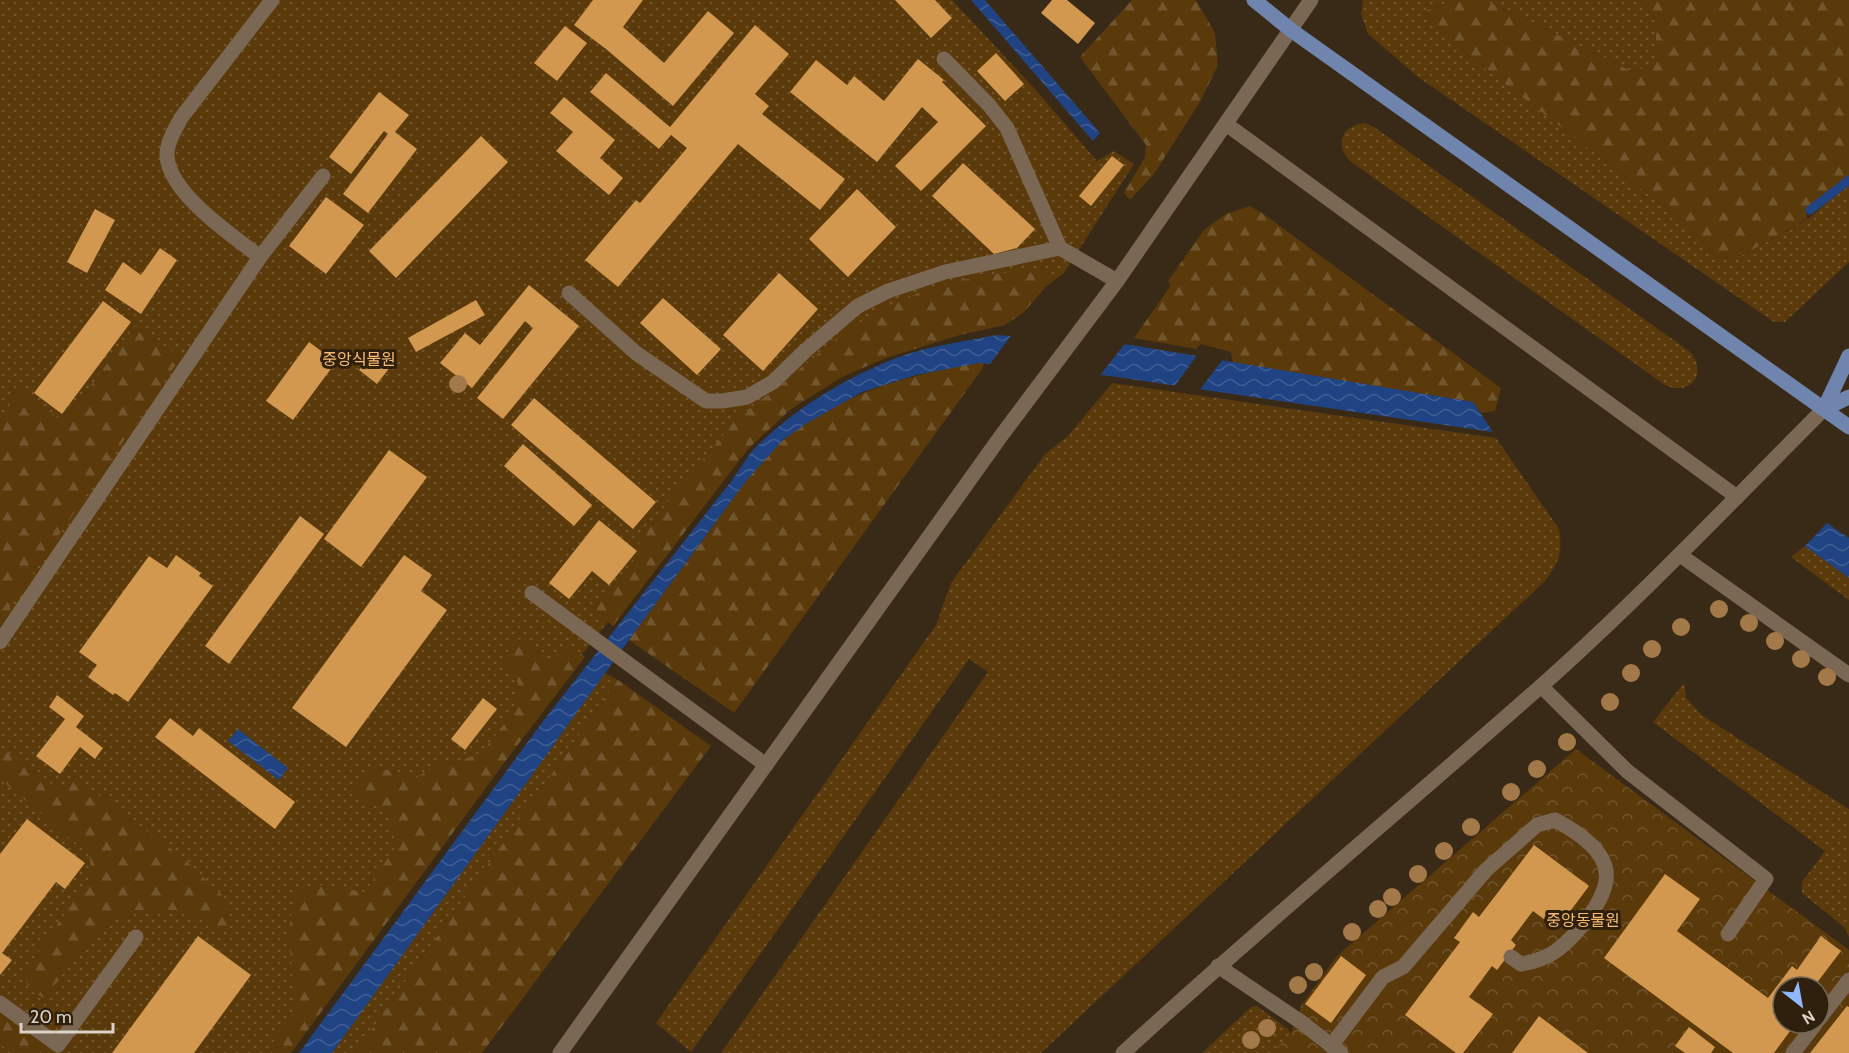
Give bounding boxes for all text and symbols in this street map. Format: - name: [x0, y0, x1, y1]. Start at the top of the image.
- park label: 중앙식물원: [322, 350, 396, 369]
- park label: 중앙동물원: [1546, 911, 1620, 930]
- north arrow: [1771, 975, 1831, 1035]
- scale bar: [21, 996, 112, 1034]
- text: 20 m: [30, 1006, 72, 1028]
- text: N: [1799, 1006, 1818, 1028]

